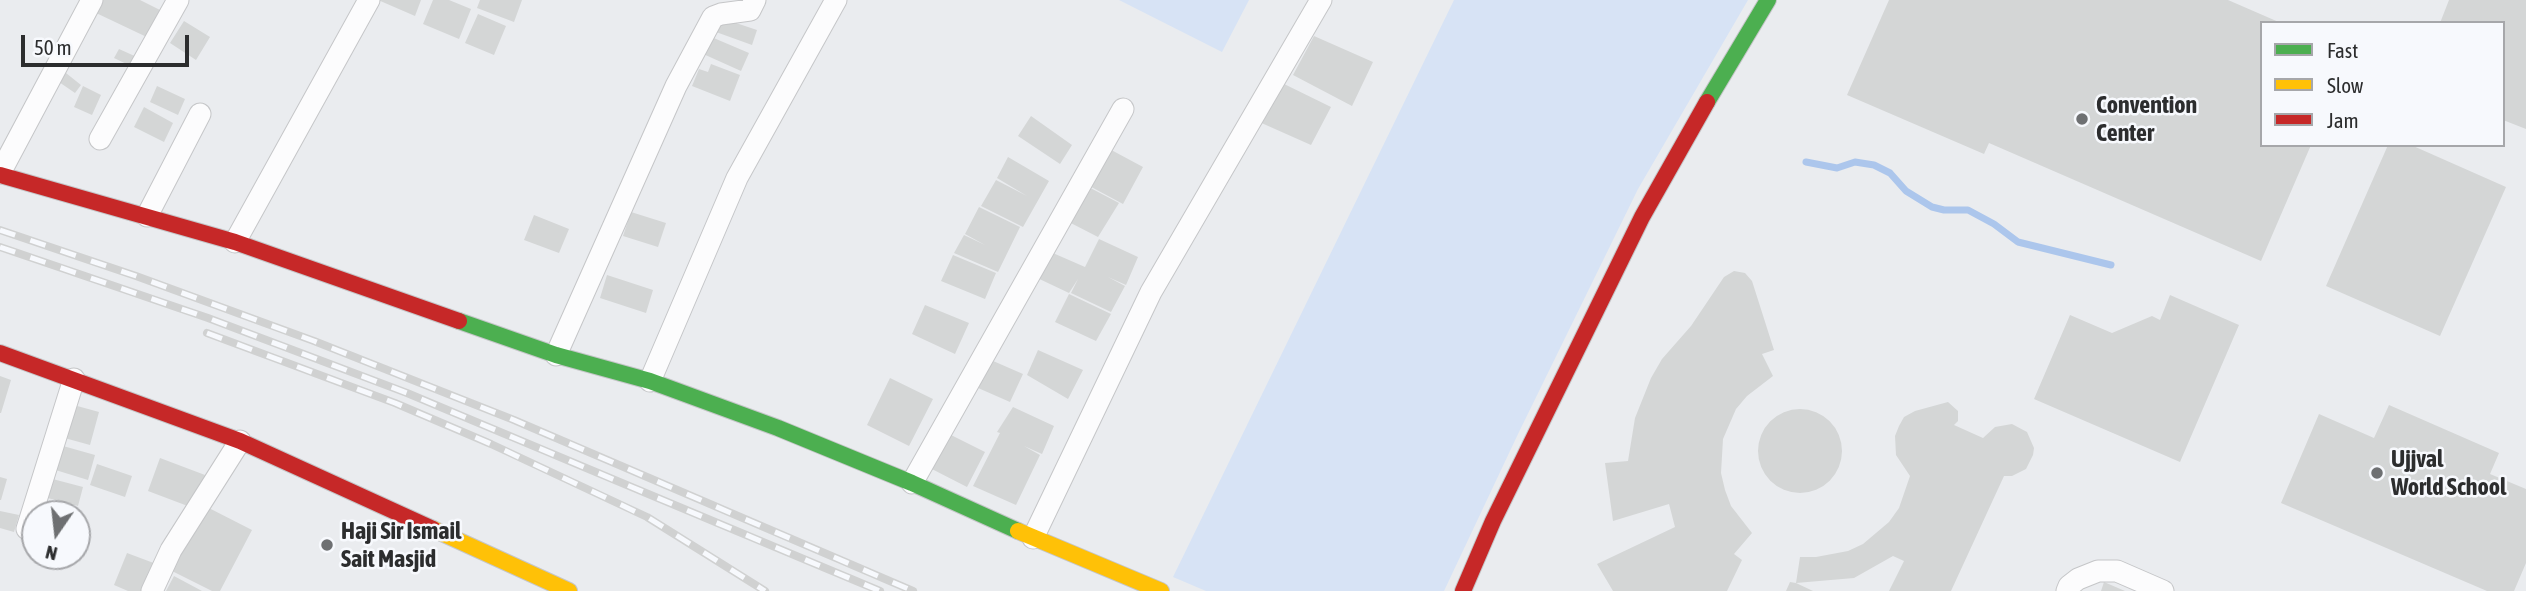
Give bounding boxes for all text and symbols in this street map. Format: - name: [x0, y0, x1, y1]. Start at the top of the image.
- scale bar: [24, 21, 192, 65]
- legend: [2260, 21, 2505, 147]
- text: 50 m: [34, 35, 72, 59]
- text: Fast: [2327, 38, 2358, 62]
- text: Slow: [2327, 73, 2363, 97]
- place label: Convention Center: [2096, 91, 2197, 147]
- text: Jam: [2327, 108, 2359, 132]
- marker: Convention Center: [2074, 111, 2090, 127]
- place label: Ujjval World School: [2391, 445, 2506, 501]
- marker: Ujjval World School: [2369, 465, 2385, 481]
- north arrow: [21, 500, 91, 570]
- place label: Haji Sir Ismail Sait Masjid: [341, 517, 461, 573]
- marker: Haji Sir Ismail Sait Masjid: [319, 537, 335, 553]
- text: N: [43, 541, 60, 565]

